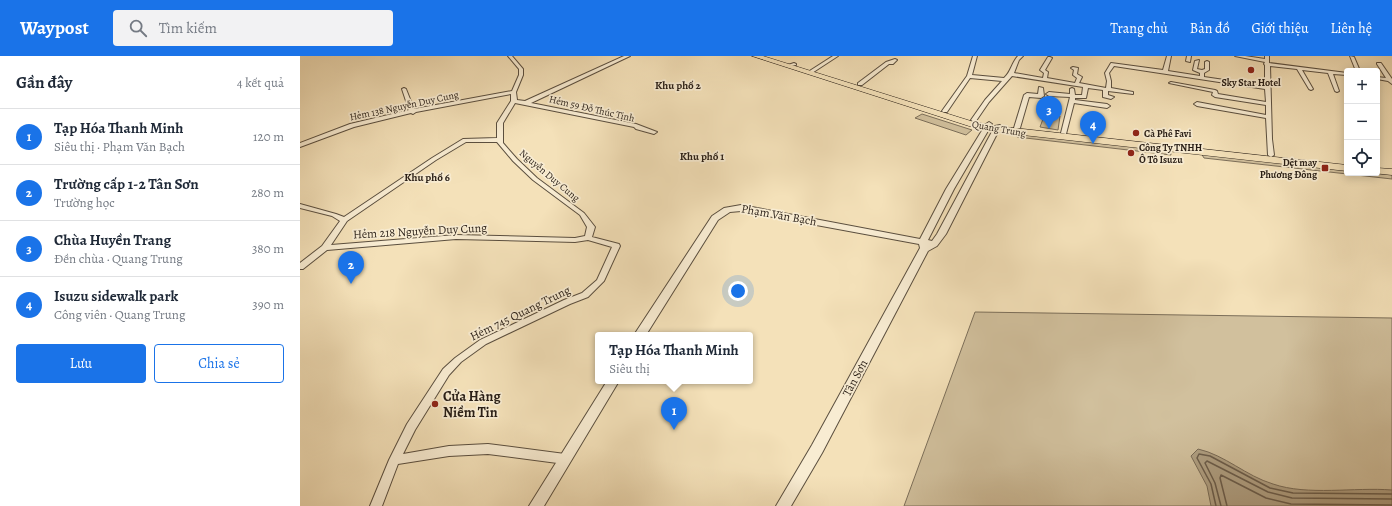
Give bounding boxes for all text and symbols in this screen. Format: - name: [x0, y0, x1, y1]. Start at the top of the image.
- search box: [113, 10, 393, 46]
- text: Waypost: [20, 15, 89, 41]
- icon: search: [127, 17, 149, 39]
- text: Tìm kiếm: [159, 18, 217, 38]
- text: Trang chủ: [1110, 19, 1168, 38]
- text: Bản đồ: [1190, 19, 1230, 38]
- text: Giới thiệu: [1252, 19, 1308, 38]
- text: Liên hệ: [1330, 19, 1372, 38]
- marker: Sky Star Hotel: [1246, 65, 1256, 75]
- map controls: [1344, 68, 1380, 176]
- button: +: [1344, 68, 1380, 104]
- text: Gần đây: [16, 71, 73, 94]
- text: 4 kết quả: [237, 74, 284, 91]
- place label: Sky Star Hotel: [1221, 76, 1281, 89]
- district label: Khu phố 2: [655, 78, 702, 93]
- street label: Hẻm 138 Nguyễn Duy Cung: [348, 88, 460, 123]
- street label: Hẻm 59 Đỗ Thúc Tịnh: [548, 92, 637, 125]
- pin: 3: [1036, 96, 1062, 129]
- button: −: [1344, 104, 1380, 140]
- pin: 4: [1080, 111, 1106, 144]
- street label: Quang Trung: [971, 117, 1027, 140]
- text: Tạp Hóa Thanh Minh: [54, 118, 183, 138]
- place label: Cà Phê Favi: [1144, 127, 1191, 140]
- text: 1: [27, 128, 31, 145]
- text: 120 m: [253, 128, 284, 145]
- marker: Cà Phê Favi: [1131, 128, 1141, 138]
- text: Siêu thị · Phạm Văn Bạch: [54, 138, 185, 155]
- button: locate: [1344, 140, 1380, 176]
- place label: Công Ty TNHH Ô Tô Isuzu: [1139, 141, 1203, 166]
- street label: Nguyễn Duy Cung: [517, 146, 582, 204]
- marker: Công Ty TNHH Ô Tô Isuzu: [1126, 148, 1136, 158]
- district label: Khu phố 1: [680, 149, 724, 164]
- place label: Dệt may Phương Đông: [1260, 156, 1318, 181]
- marker: Dệt may Phương Đông: [1320, 163, 1330, 173]
- district label: Khu phố 6: [404, 170, 450, 185]
- text: Trường cấp 1-2 Tân Sơn: [54, 174, 199, 194]
- text: 2: [26, 184, 32, 201]
- text: 280 m: [251, 184, 284, 201]
- text: Trường học: [54, 194, 115, 211]
- street label: Phạm Văn Bạch: [740, 201, 818, 230]
- street label: Hẻm 218 Nguyễn Duy Cung: [353, 219, 487, 243]
- text: Chùa Huyền Trang: [54, 230, 171, 250]
- text: 3: [26, 240, 32, 257]
- text: 380 m: [252, 240, 284, 257]
- text: Đền chùa · Quang Trung: [54, 250, 183, 267]
- pin: 2: [338, 251, 364, 284]
- your location: [728, 281, 748, 301]
- street label: Hẻm 745 Quang Trung: [467, 282, 573, 344]
- text: Isuzu sidewalk park: [54, 286, 178, 306]
- text: 4: [26, 296, 32, 313]
- text: 390 m: [252, 296, 284, 313]
- text: Công viên · Quang Trung: [54, 306, 185, 323]
- popup: [595, 332, 753, 384]
- text: Tạp Hóa Thanh Minh: [609, 340, 739, 360]
- button: Lưu: [16, 344, 146, 383]
- button: Chia sẻ: [154, 344, 284, 383]
- street label: Tân Sơn: [839, 356, 872, 399]
- text: Siêu thị: [609, 360, 650, 377]
- place label: Cửa Hàng Niềm Tin: [443, 387, 501, 422]
- pin: 1: [661, 397, 687, 430]
- marker: Cửa Hàng Niềm Tin: [430, 399, 440, 409]

